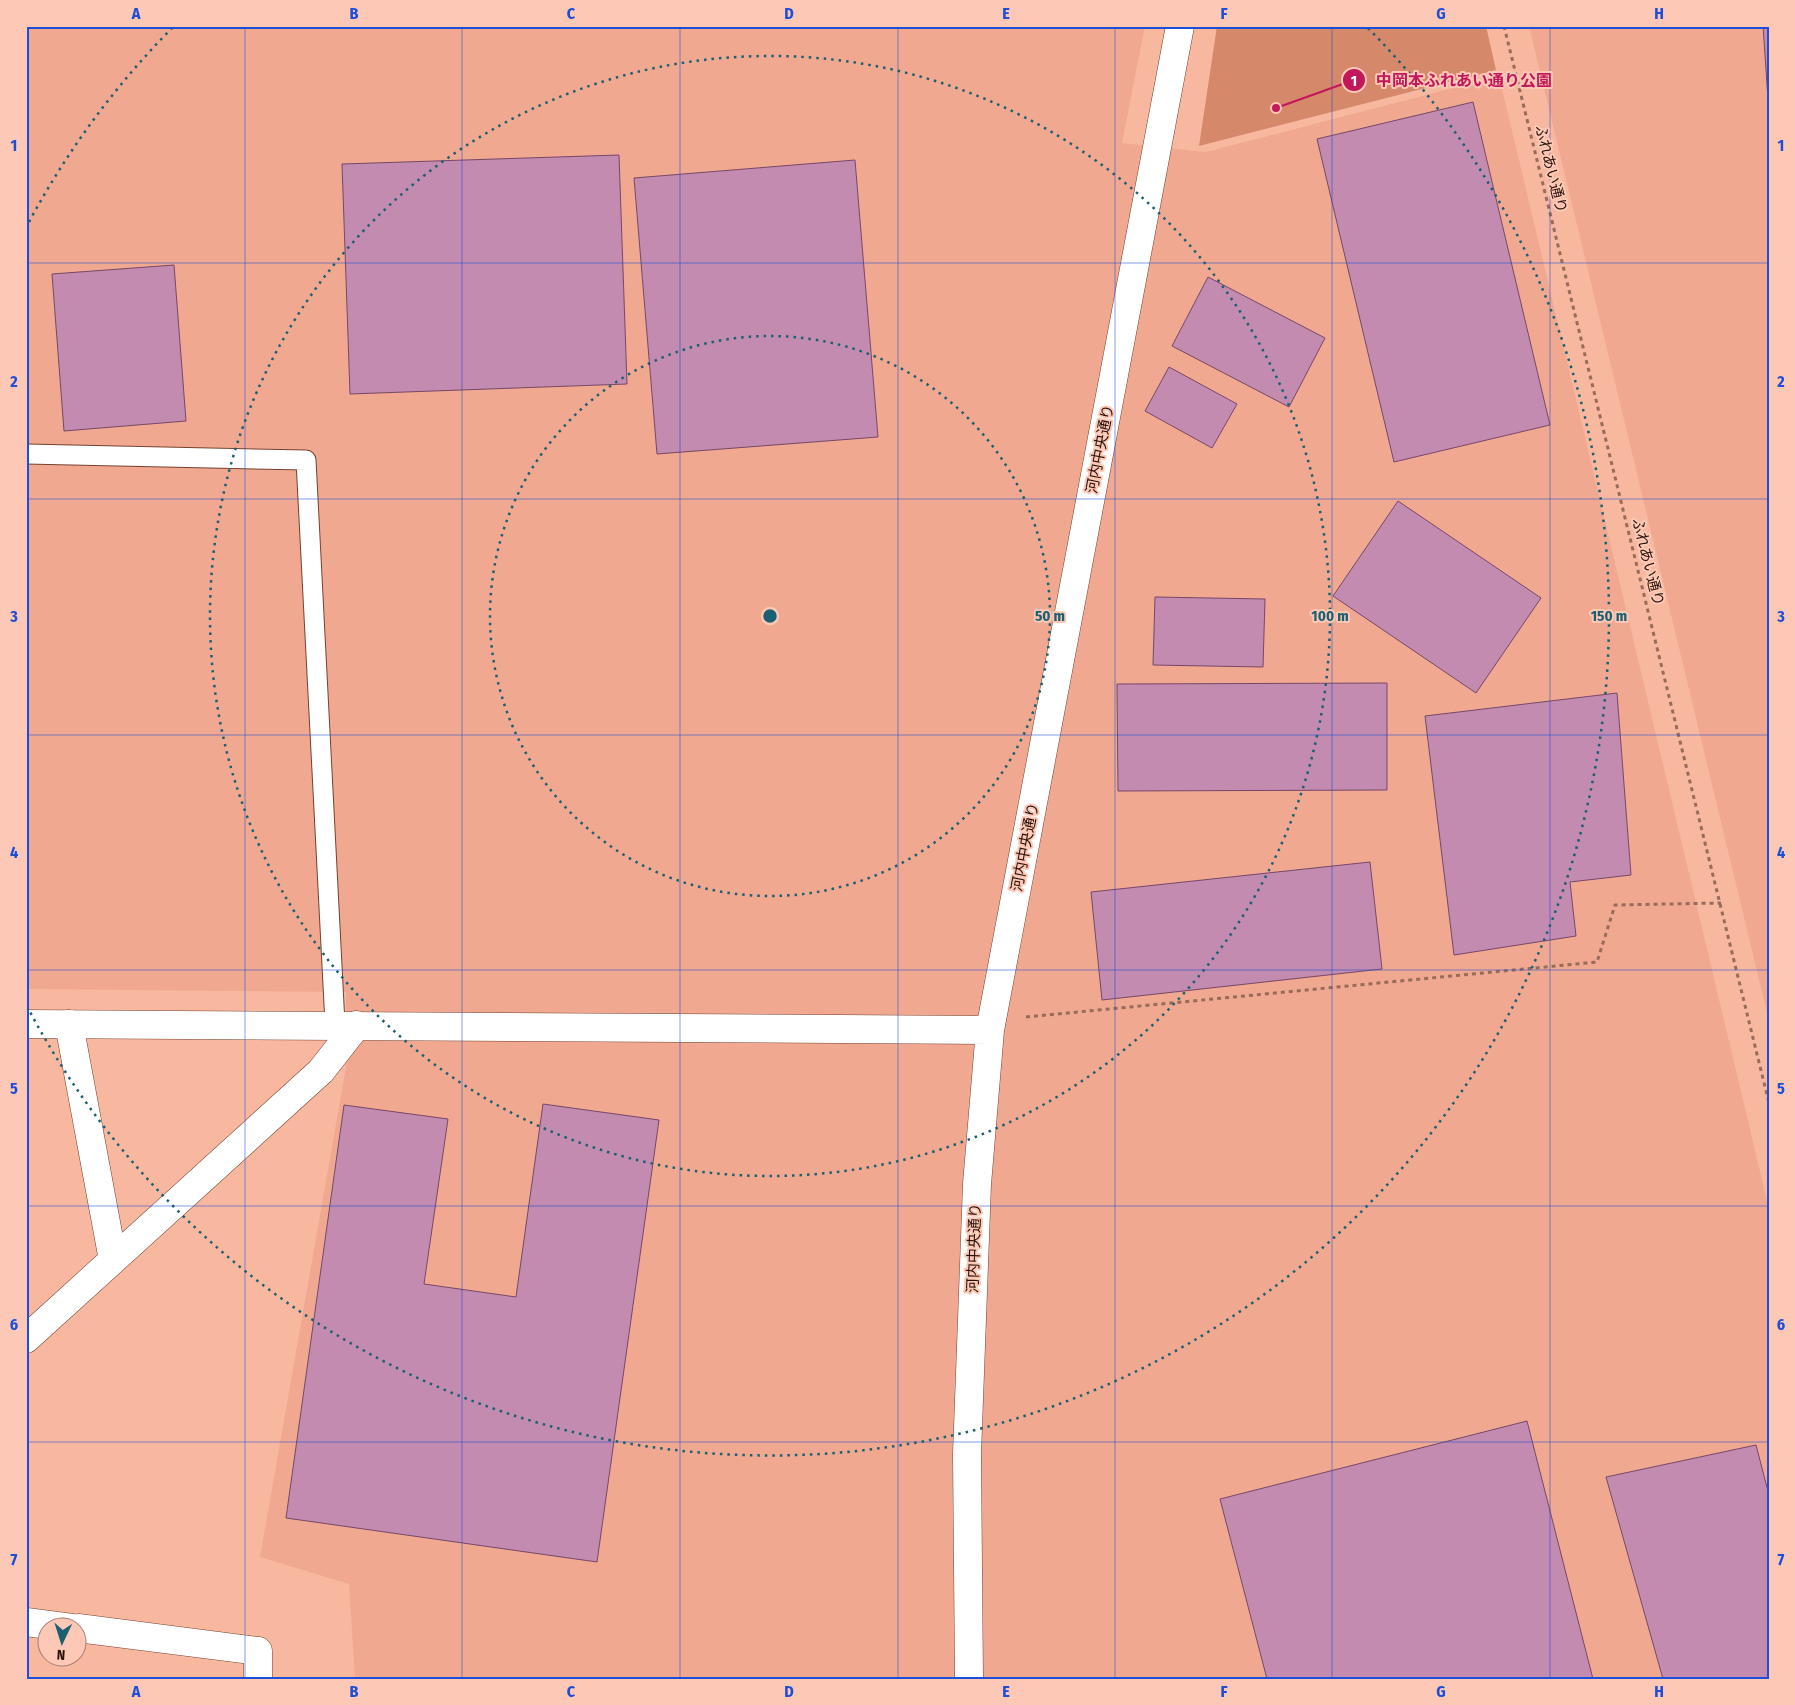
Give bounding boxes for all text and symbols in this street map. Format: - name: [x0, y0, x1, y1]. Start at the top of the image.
- text: A: [131, 4, 141, 23]
- text: B: [350, 4, 359, 23]
- text: C: [567, 4, 576, 23]
- text: D: [784, 4, 794, 23]
- text: E: [1002, 4, 1010, 23]
- text: F: [1220, 4, 1228, 23]
- text: G: [1436, 4, 1446, 23]
- text: H: [1654, 4, 1664, 23]
- callout: 中岡本ふれあい通り公園: [1341, 65, 1562, 96]
- text: 中岡本ふれあい通り公園: [1376, 71, 1552, 90]
- text: 1: [1351, 72, 1357, 90]
- street label: ふれあい通り: [1531, 123, 1571, 215]
- text: 1: [11, 136, 17, 155]
- text: 1: [1778, 136, 1784, 155]
- text: 2: [9, 372, 18, 391]
- text: 2: [1776, 372, 1785, 391]
- street label: 河内中央通り: [1083, 403, 1117, 495]
- street label: ふれあい通り: [1628, 516, 1668, 608]
- text: 3: [9, 607, 18, 626]
- centre of rings: [761, 607, 779, 625]
- text: 50 m: [1035, 607, 1065, 625]
- text: 100 m: [1311, 607, 1349, 625]
- text: 150 m: [1591, 607, 1627, 625]
- text: 3: [1776, 607, 1785, 626]
- street label: 河内中央通り: [1008, 801, 1042, 893]
- text: 4: [10, 843, 18, 862]
- text: 4: [1777, 843, 1785, 862]
- text: 5: [10, 1079, 18, 1098]
- text: 5: [1777, 1079, 1785, 1098]
- street label: 河内中央通り: [963, 1203, 985, 1293]
- text: 6: [10, 1315, 18, 1334]
- text: 6: [1777, 1315, 1785, 1334]
- text: 7: [11, 1550, 18, 1569]
- text: 7: [1778, 1550, 1785, 1569]
- north arrow: [38, 1618, 88, 1668]
- text: N: [56, 1646, 66, 1663]
- text: A: [131, 1682, 141, 1701]
- text: B: [350, 1682, 359, 1701]
- text: C: [567, 1682, 576, 1701]
- text: D: [784, 1682, 794, 1701]
- text: E: [1002, 1682, 1010, 1701]
- text: F: [1220, 1682, 1228, 1701]
- text: G: [1436, 1682, 1446, 1701]
- text: H: [1654, 1682, 1664, 1701]

